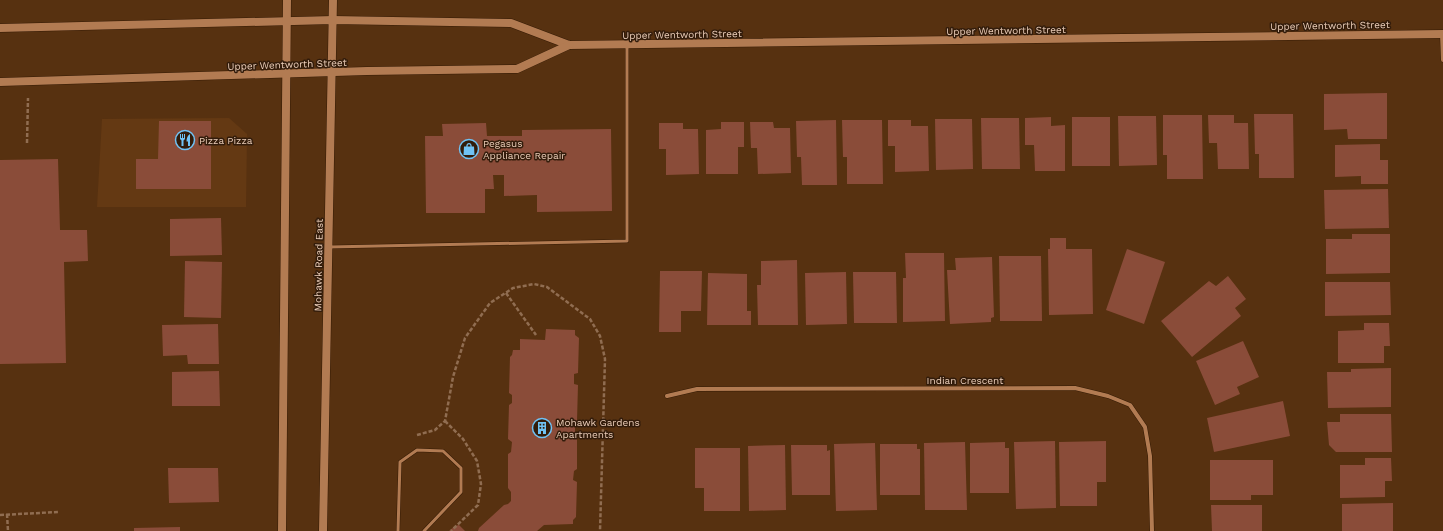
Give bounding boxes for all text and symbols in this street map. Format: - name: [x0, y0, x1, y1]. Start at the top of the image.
- street label: Upper Wentworth Street: [1270, 19, 1391, 32]
- street label: Upper Wentworth Street: [946, 24, 1067, 37]
- street label: Upper Wentworth Street: [622, 28, 743, 41]
- street label: Upper Wentworth Street: [227, 57, 348, 72]
- restaurant icon: Pizza Pizza: [174, 129, 196, 151]
- place label: Pizza Pizza: [199, 135, 253, 146]
- shop icon: Pegasus Appliance Repair: [458, 138, 480, 160]
- place label: Pegasus Appliance Repair: [483, 138, 565, 161]
- street label: Mohawk Road East: [312, 218, 325, 311]
- street label: Indian Crescent: [927, 375, 1004, 386]
- building icon: Mohawk Gardens Apartments: [531, 417, 553, 439]
- place label: Mohawk Gardens Apartments: [556, 417, 640, 440]

